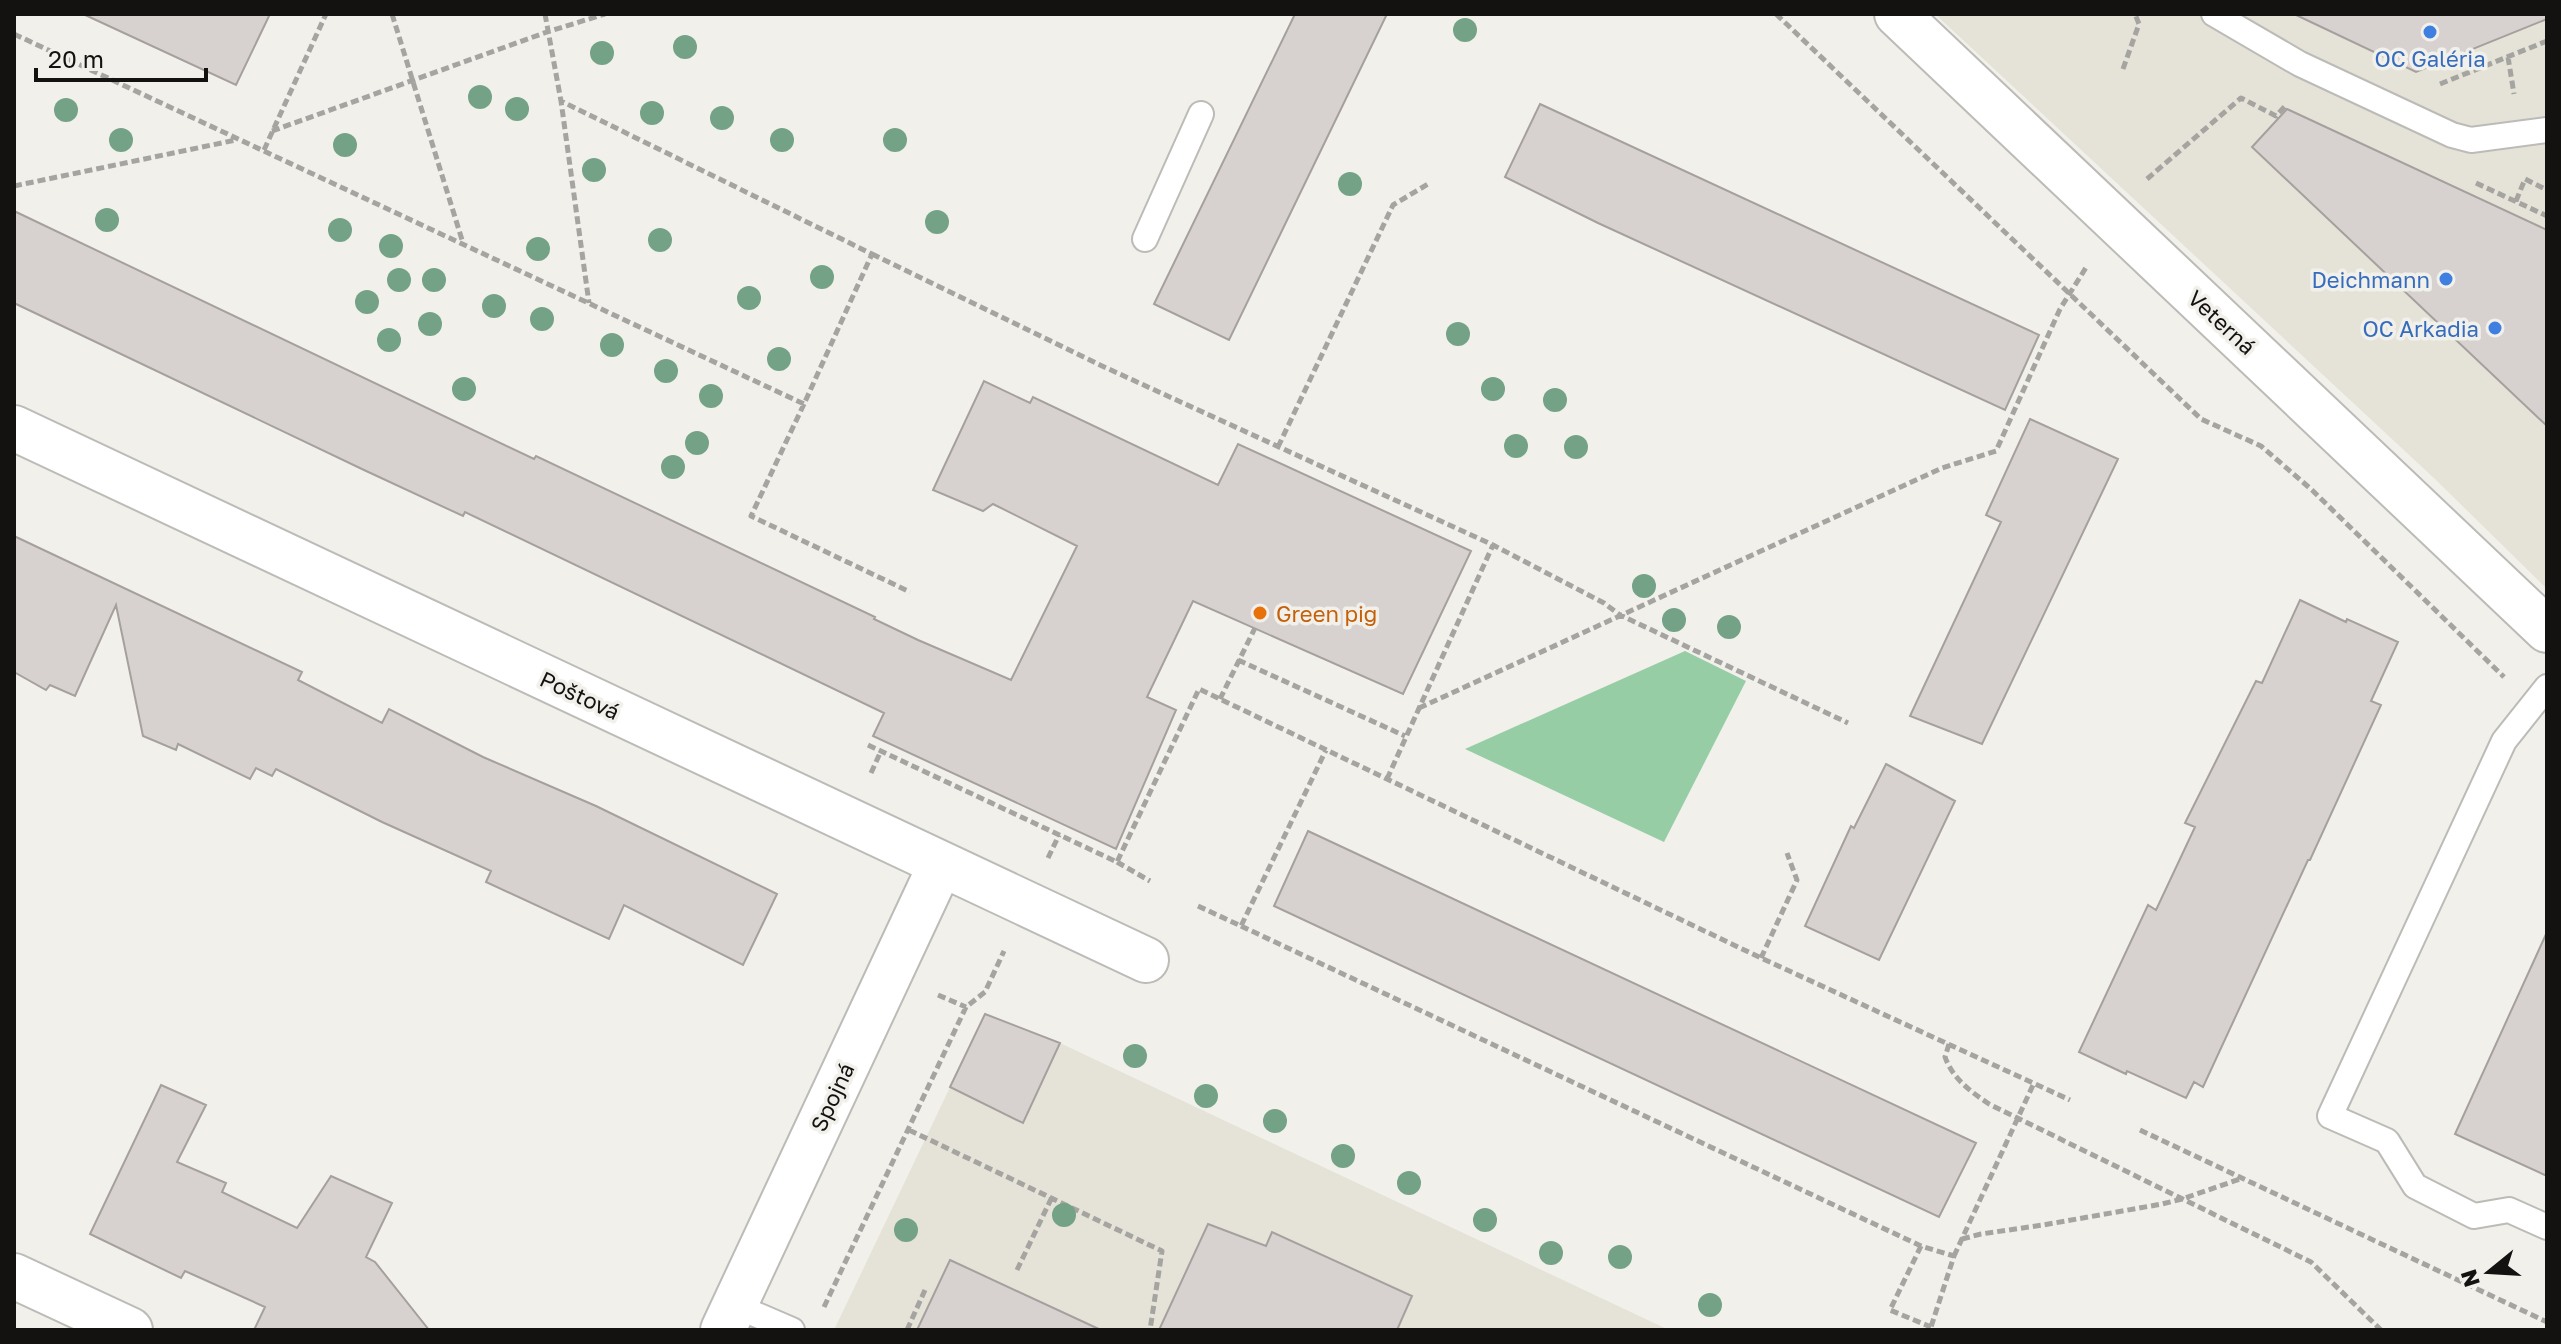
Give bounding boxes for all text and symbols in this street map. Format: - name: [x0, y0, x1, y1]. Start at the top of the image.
- marker: OC Galéria: [2421, 23, 2439, 41]
- scale bar: [36, 32, 206, 82]
- text: 20 m: [48, 44, 104, 73]
- place label: OC Galéria: [2374, 45, 2486, 72]
- place label: Deichmann: [2311, 266, 2430, 293]
- marker: Deichmann: [2437, 270, 2455, 288]
- street label: Veterná: [2183, 284, 2261, 360]
- place label: OC Arkadia: [2362, 315, 2479, 342]
- marker: OC Arkadia: [2486, 319, 2504, 337]
- place label: Green pig: [1276, 600, 1377, 627]
- marker: Green pig: [1251, 604, 1269, 622]
- street label: Poštová: [536, 665, 624, 725]
- street label: Spojná: [804, 1058, 860, 1136]
- north arrow: [2449, 1232, 2529, 1312]
- text: N: [2454, 1266, 2485, 1290]

